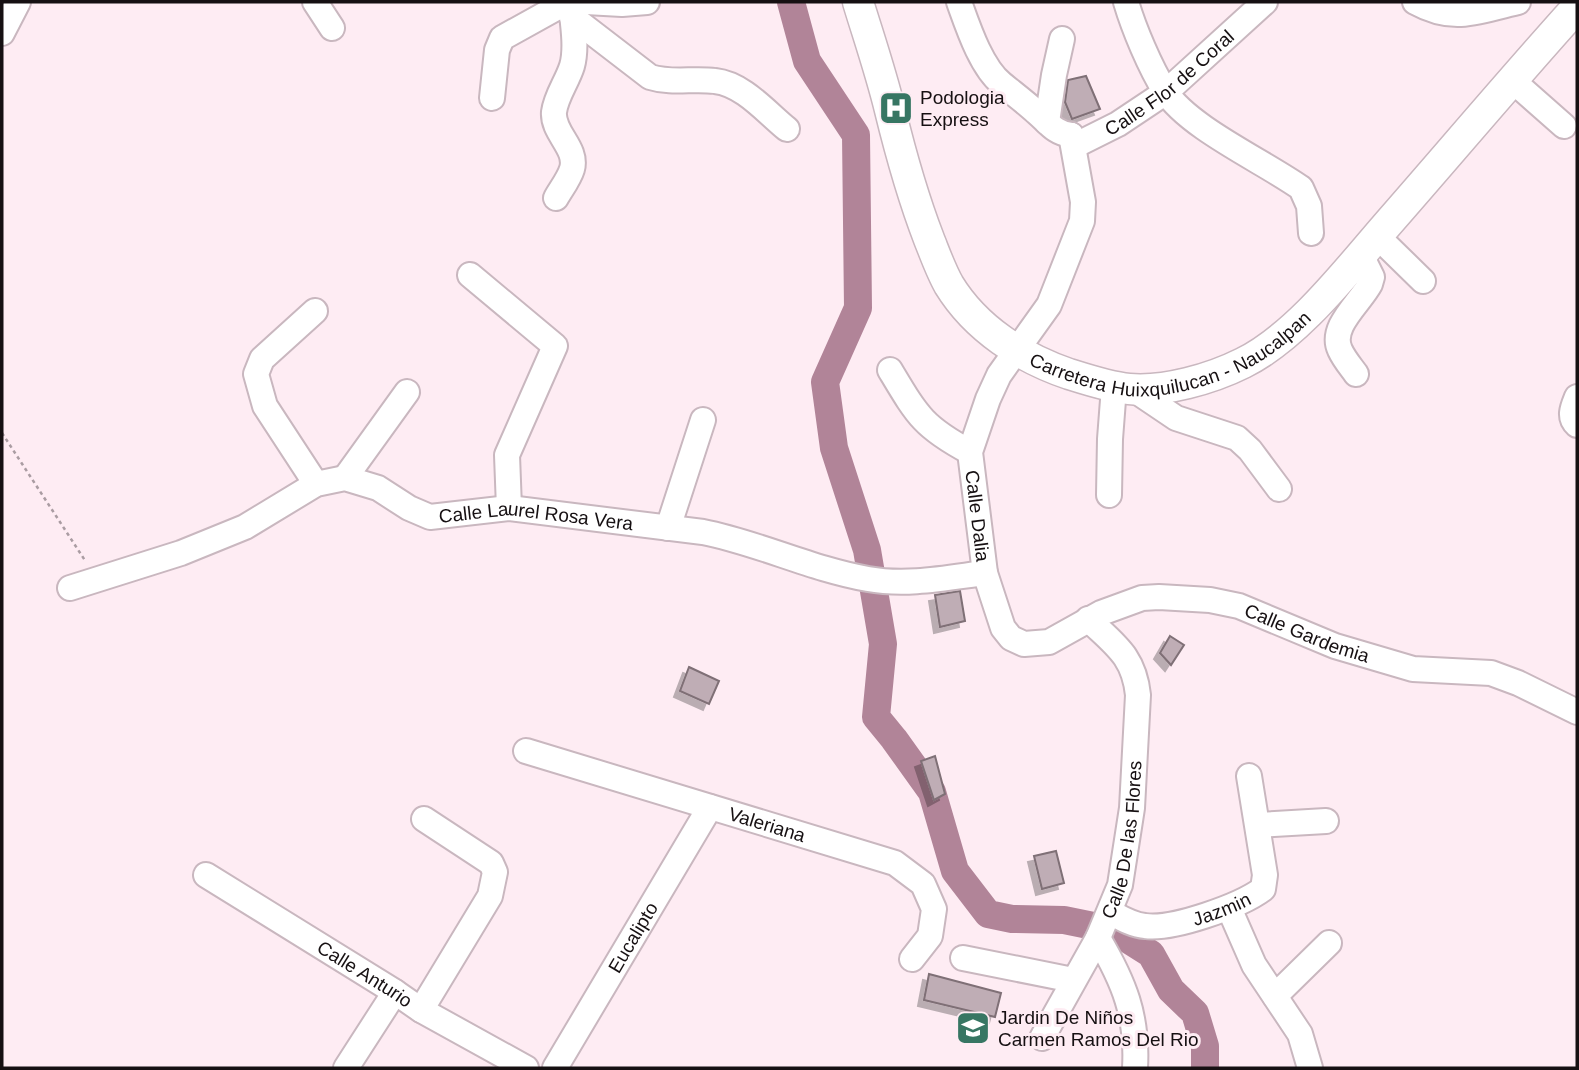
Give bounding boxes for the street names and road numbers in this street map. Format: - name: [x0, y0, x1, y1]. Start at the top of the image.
- street label: Calle Flor de Coral: [1102, 26, 1238, 140]
- street label: Carretera Huixquilucan - Naucalpan: [1026, 307, 1315, 401]
- street label: Calle Dalia: [961, 469, 994, 563]
- street label: Calle Laurel Rosa Vera: [438, 498, 635, 534]
- street label: Calle Gardemia: [1241, 600, 1372, 667]
- street label: Calle De las Flores: [1097, 760, 1145, 922]
- street label: Valeriana: [726, 803, 808, 846]
- street label: Jazmin: [1190, 888, 1254, 930]
- street label: Eucalipto: [604, 899, 662, 977]
- street label: Calle Anturio: [313, 937, 416, 1012]

